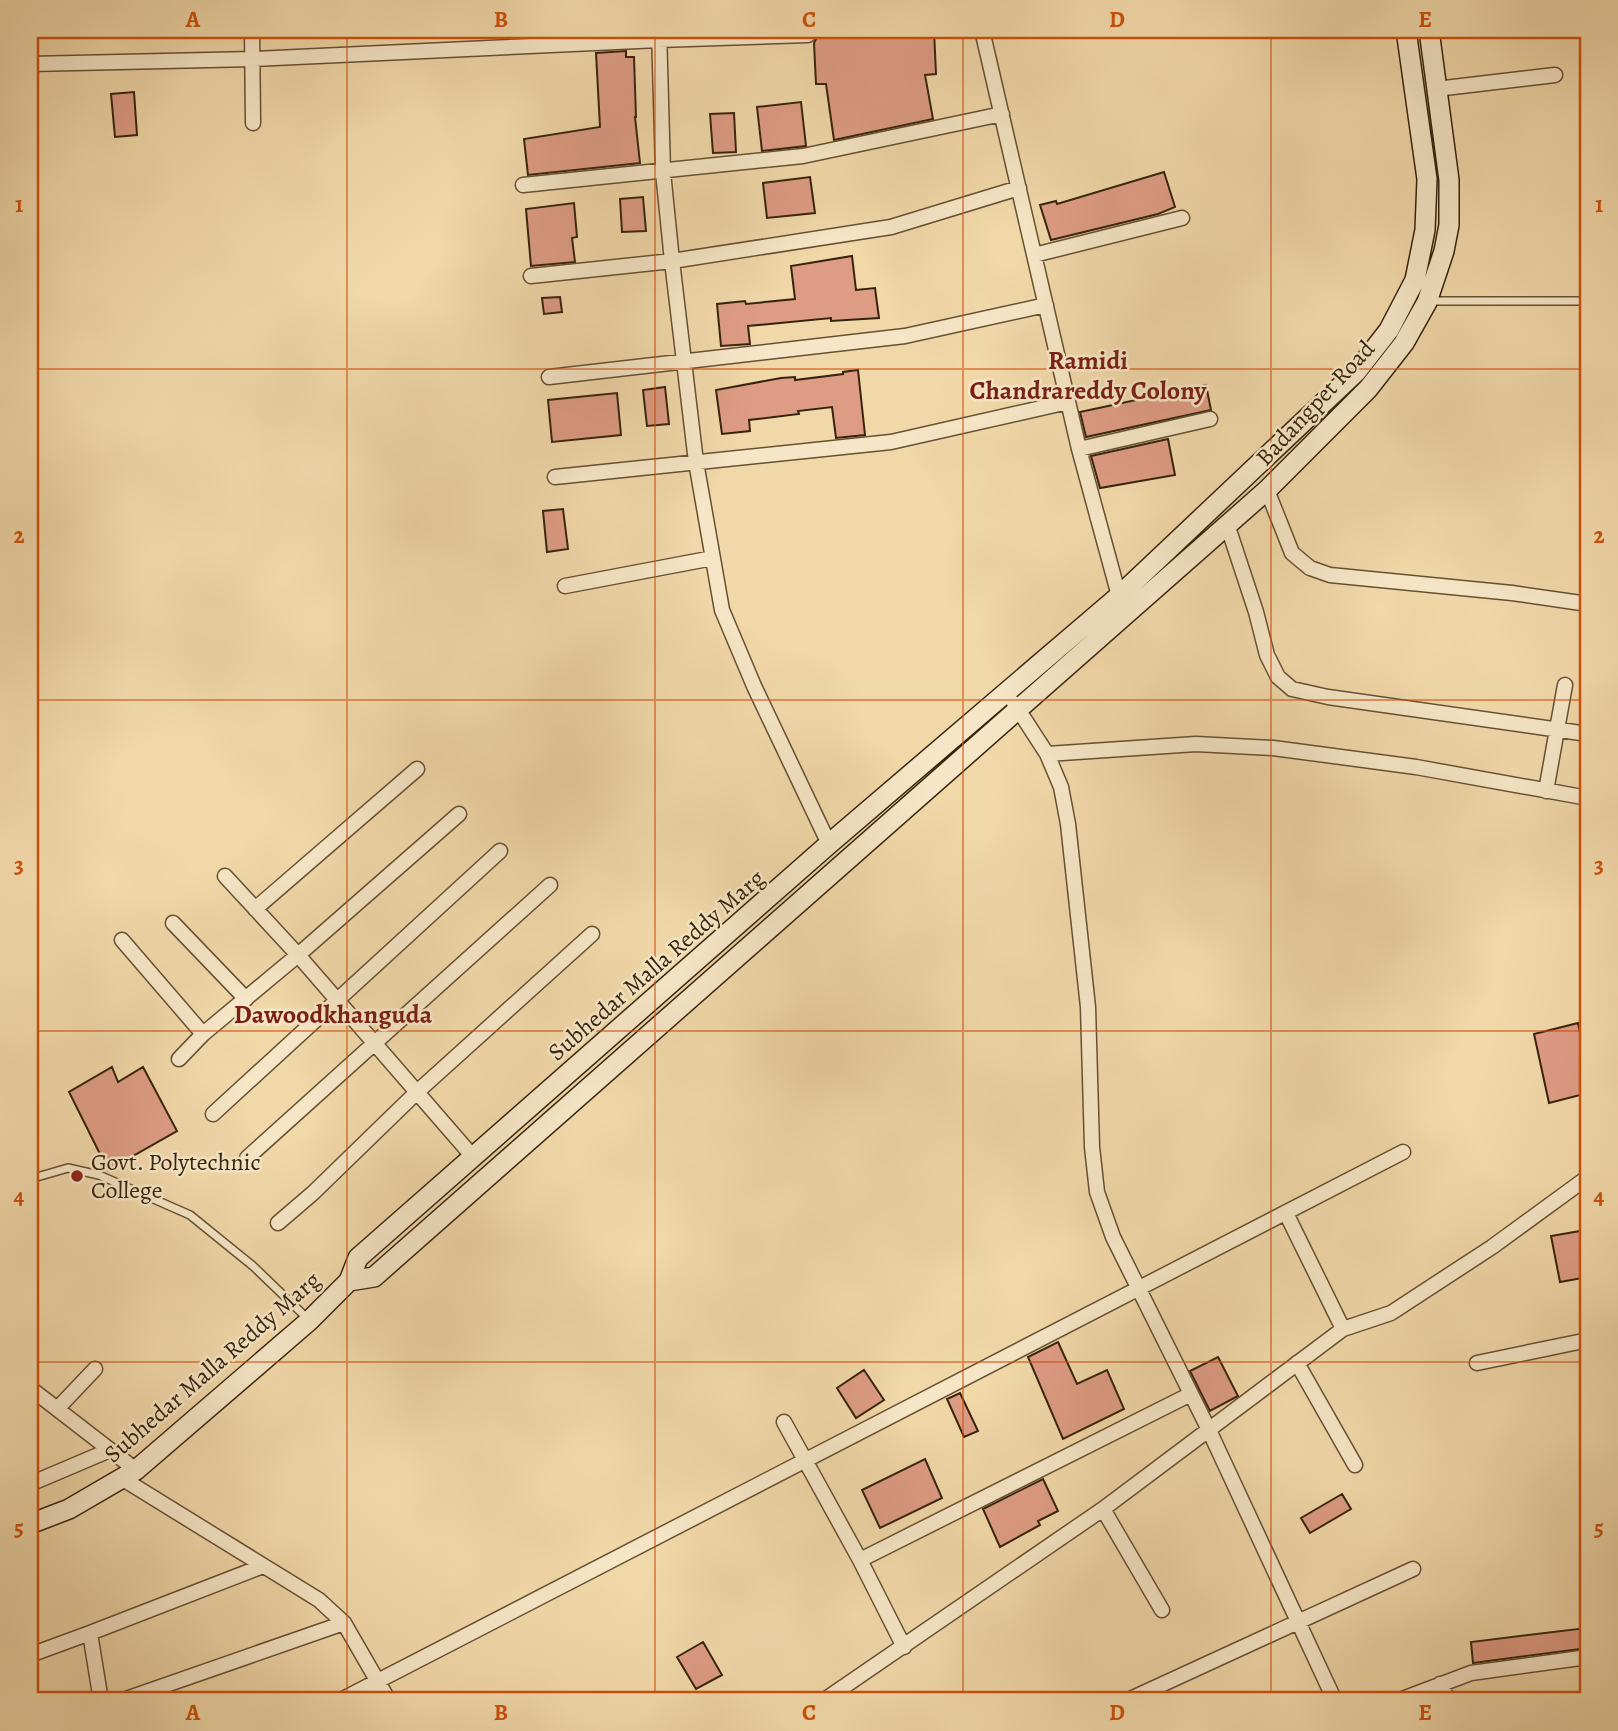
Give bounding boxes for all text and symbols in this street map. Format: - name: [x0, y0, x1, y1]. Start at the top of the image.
- text: A: [185, 4, 201, 35]
- text: B: [494, 4, 508, 35]
- text: C: [802, 4, 816, 35]
- text: D: [1109, 4, 1125, 35]
- text: E: [1418, 4, 1432, 35]
- text: 1: [15, 189, 23, 220]
- text: 1: [1595, 189, 1603, 220]
- street label: Badangpet Road: [1248, 333, 1382, 473]
- district label: Ramidi Chandrareddy Colony: [970, 343, 1207, 408]
- text: 2: [13, 520, 25, 551]
- text: 2: [1593, 520, 1605, 551]
- text: 3: [14, 850, 24, 881]
- text: 3: [1594, 850, 1604, 881]
- street label: Subhedar Malla Reddy Marg: [541, 862, 771, 1068]
- district label: Dawoodkhanguda: [234, 997, 433, 1032]
- place label: Govt. Polytechnic College: [91, 1146, 261, 1206]
- marker: Govt. Polytechnic College: [69, 1168, 85, 1184]
- text: 4: [14, 1181, 25, 1212]
- text: 4: [1594, 1181, 1605, 1212]
- street label: Subhedar Malla Reddy Marg: [97, 1264, 327, 1470]
- text: 5: [14, 1512, 24, 1543]
- text: 5: [1594, 1512, 1604, 1543]
- text: A: [185, 1697, 201, 1728]
- text: B: [494, 1697, 508, 1728]
- text: C: [802, 1697, 816, 1728]
- text: D: [1109, 1697, 1125, 1728]
- text: E: [1418, 1697, 1432, 1728]

